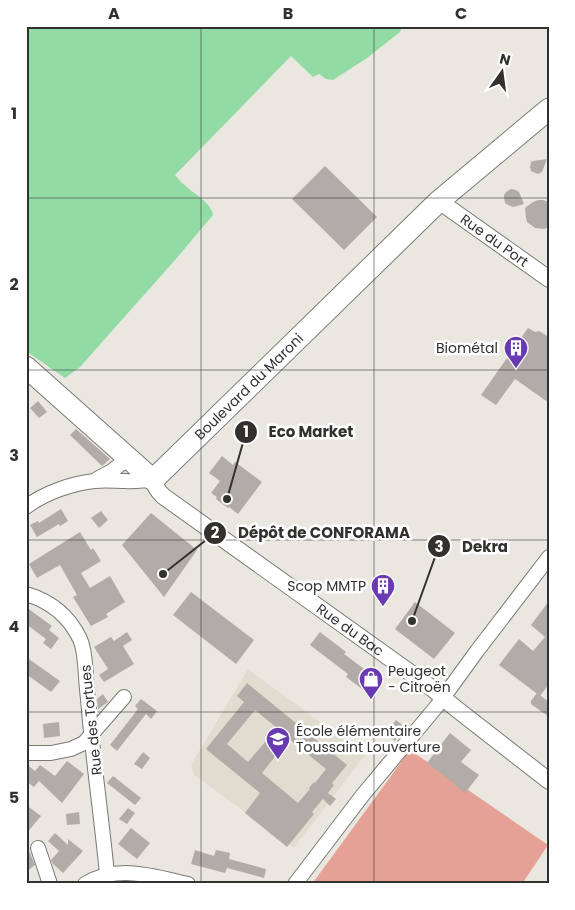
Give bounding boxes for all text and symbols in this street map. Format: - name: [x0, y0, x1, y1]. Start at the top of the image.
- text: A: [108, 2, 120, 25]
- text: B: [283, 2, 293, 25]
- text: C: [455, 2, 467, 25]
- north arrow: [478, 48, 528, 98]
- text: N: [498, 48, 513, 70]
- text: 1: [11, 102, 17, 125]
- street label: Rue du Port: [456, 209, 533, 271]
- text: 2: [9, 273, 19, 296]
- street label: Boulevard du Maroni: [190, 329, 308, 444]
- building icon: Biométal: [503, 335, 529, 369]
- place label: Biométal: [436, 338, 498, 358]
- callout: Eco Market: [234, 417, 364, 447]
- text: 1: [243, 421, 249, 442]
- text: Eco Market: [269, 421, 353, 442]
- text: 3: [9, 444, 19, 467]
- callout: Dépôt de CONFORAMA: [203, 518, 420, 548]
- text: 2: [211, 522, 220, 543]
- text: Dépôt de CONFORAMA: [238, 522, 410, 543]
- callout: Dekra: [427, 531, 518, 561]
- text: 3: [434, 536, 444, 557]
- text: Dekra: [462, 536, 508, 557]
- building icon: Scop MMTP: [370, 573, 396, 607]
- place label: Scop MMTP: [287, 576, 366, 596]
- street label: Rue du Bac: [312, 599, 388, 661]
- text: 4: [9, 615, 20, 638]
- place label: Peugeot - Citroën: [388, 661, 451, 697]
- street label: Rue des Tortues: [75, 664, 107, 776]
- shop icon: Peugeot - Citroën: [358, 666, 384, 700]
- place label: École élémentaire Toussaint Louverture: [296, 721, 441, 757]
- school or university icon: École élémentaire Toussaint Louverture: [265, 726, 291, 760]
- text: 5: [9, 786, 19, 809]

